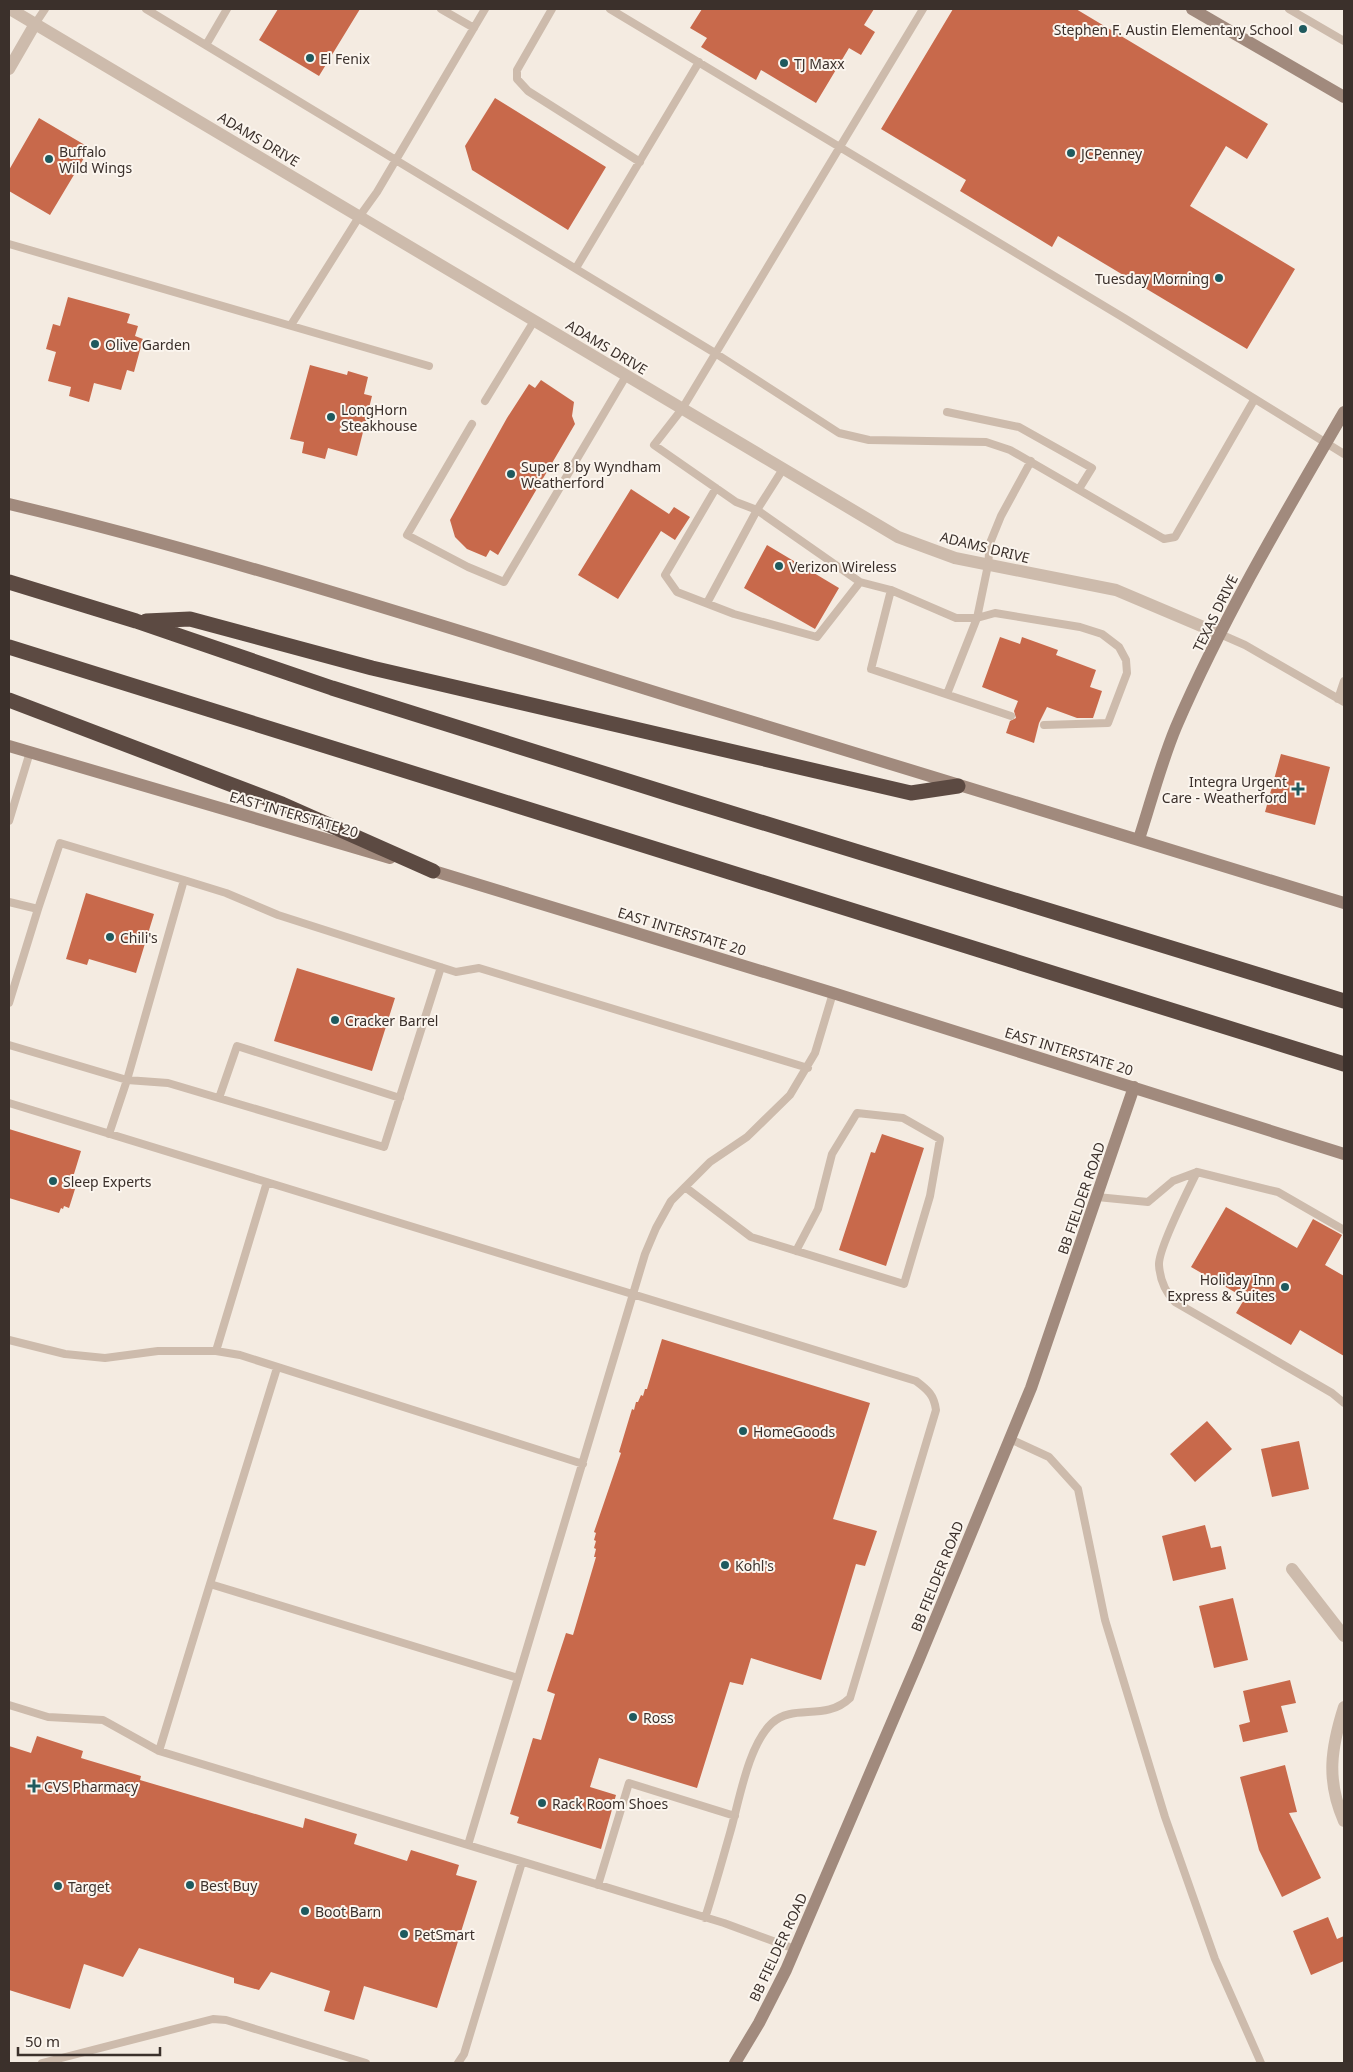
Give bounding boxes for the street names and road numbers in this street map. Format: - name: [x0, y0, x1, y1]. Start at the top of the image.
- street label: ADAMS DRIVE: [215, 107, 303, 171]
- street label: ADAMS DRIVE: [563, 315, 651, 379]
- street label: ADAMS DRIVE: [938, 527, 1032, 567]
- street label: TEXAS DRIVE: [1188, 571, 1242, 655]
- street label: EAST INTERSTATE 20: [227, 787, 361, 841]
- street label: EAST INTERSTATE 20: [616, 902, 748, 960]
- street label: EAST INTERSTATE 20: [1003, 1022, 1135, 1080]
- street label: BB FIELDER ROAD: [1053, 1139, 1109, 1257]
- street label: BB FIELDER ROAD: [906, 1518, 968, 1634]
- street label: BB FIELDER ROAD: [744, 1890, 812, 2004]

